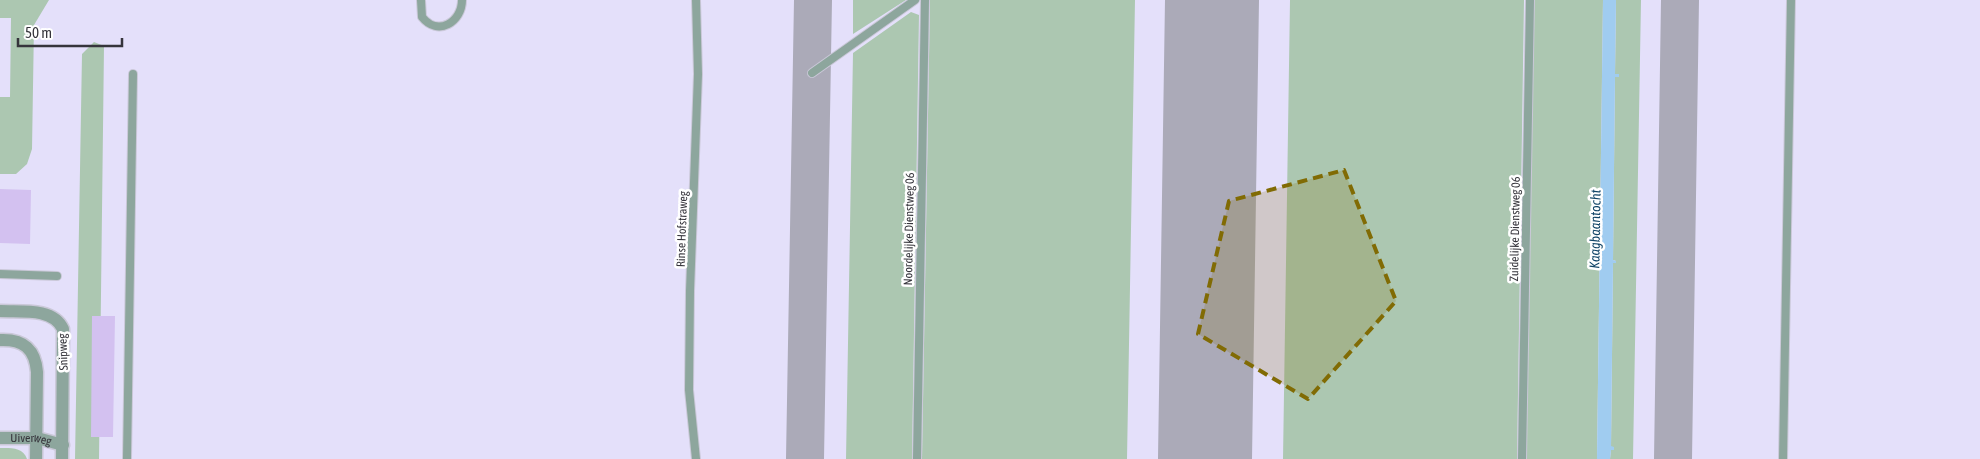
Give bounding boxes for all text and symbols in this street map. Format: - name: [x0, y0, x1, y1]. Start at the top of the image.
- scale bar: [18, 15, 121, 47]
- text: 50 m: [25, 24, 52, 41]
- street label: Noordelijke Dienstweg 06: [901, 172, 917, 286]
- street label: Zuidelijke Dienstweg 06: [1507, 176, 1523, 282]
- water label: Kaagbaantocht: [1586, 189, 1604, 269]
- street label: Rinse Hofstraweg: [674, 190, 690, 267]
- street label: Snipweg: [55, 333, 71, 371]
- street label: Uiverweg: [10, 430, 54, 449]

